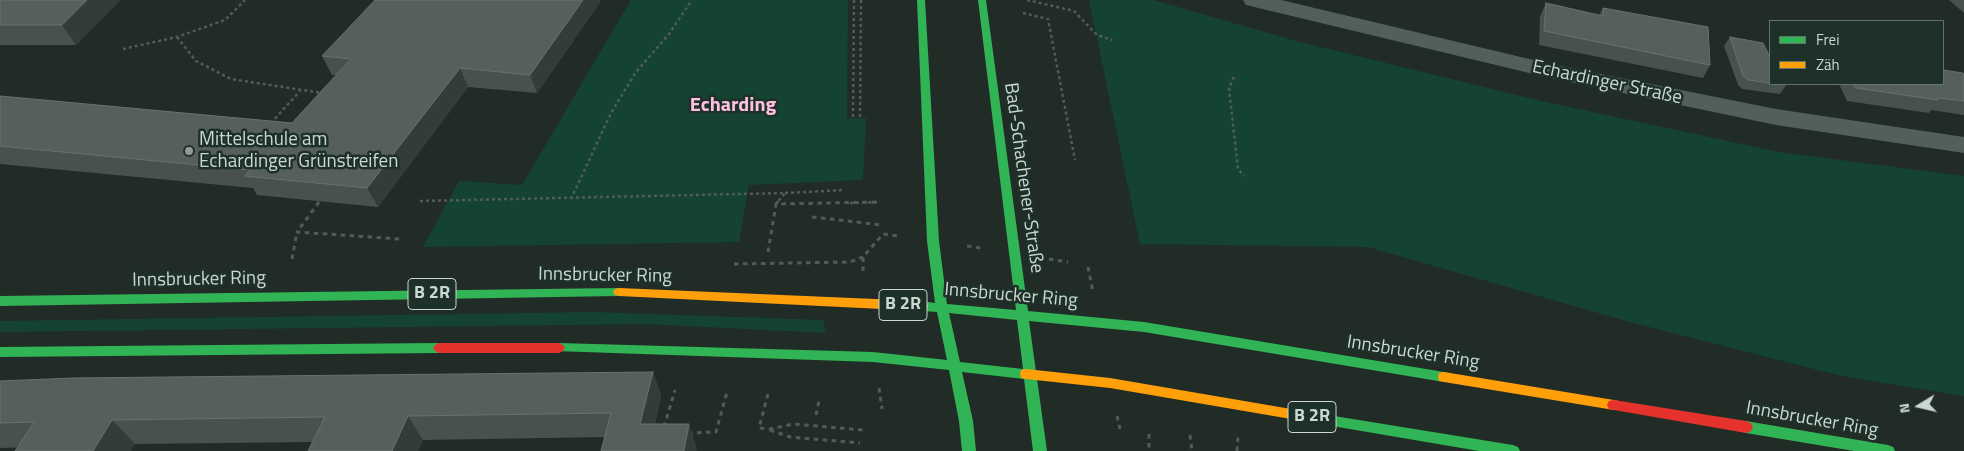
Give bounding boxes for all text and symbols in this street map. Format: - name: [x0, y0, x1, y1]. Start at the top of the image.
- legend: [1769, 20, 1944, 85]
- text: Frei: [1816, 28, 1839, 51]
- text: Zäh: [1816, 53, 1840, 76]
- street label: Echardinger Straße: [1530, 56, 1684, 110]
- street label: Bad-Schachener-Straße: [998, 81, 1048, 275]
- district label: Echarding: [690, 94, 776, 118]
- place label: Mittelschule am Echardinger Grünstreifen: [199, 129, 398, 173]
- marker: Mittelschule am Echardinger Grünstreifen: [183, 145, 195, 157]
- street label: Innsbrucker Ring: [538, 263, 672, 289]
- street label: Innsbrucker Ring: [132, 267, 266, 293]
- road number: B 2R: [408, 278, 456, 310]
- street label: Innsbrucker Ring: [943, 279, 1079, 313]
- road number: B 2R: [879, 290, 927, 320]
- street label: Innsbrucker Ring: [1345, 331, 1481, 375]
- north arrow: [1894, 381, 1944, 431]
- street label: Innsbrucker Ring: [1744, 397, 1880, 443]
- road number: B 2R: [1288, 402, 1336, 432]
- text: N: [1893, 402, 1915, 415]

